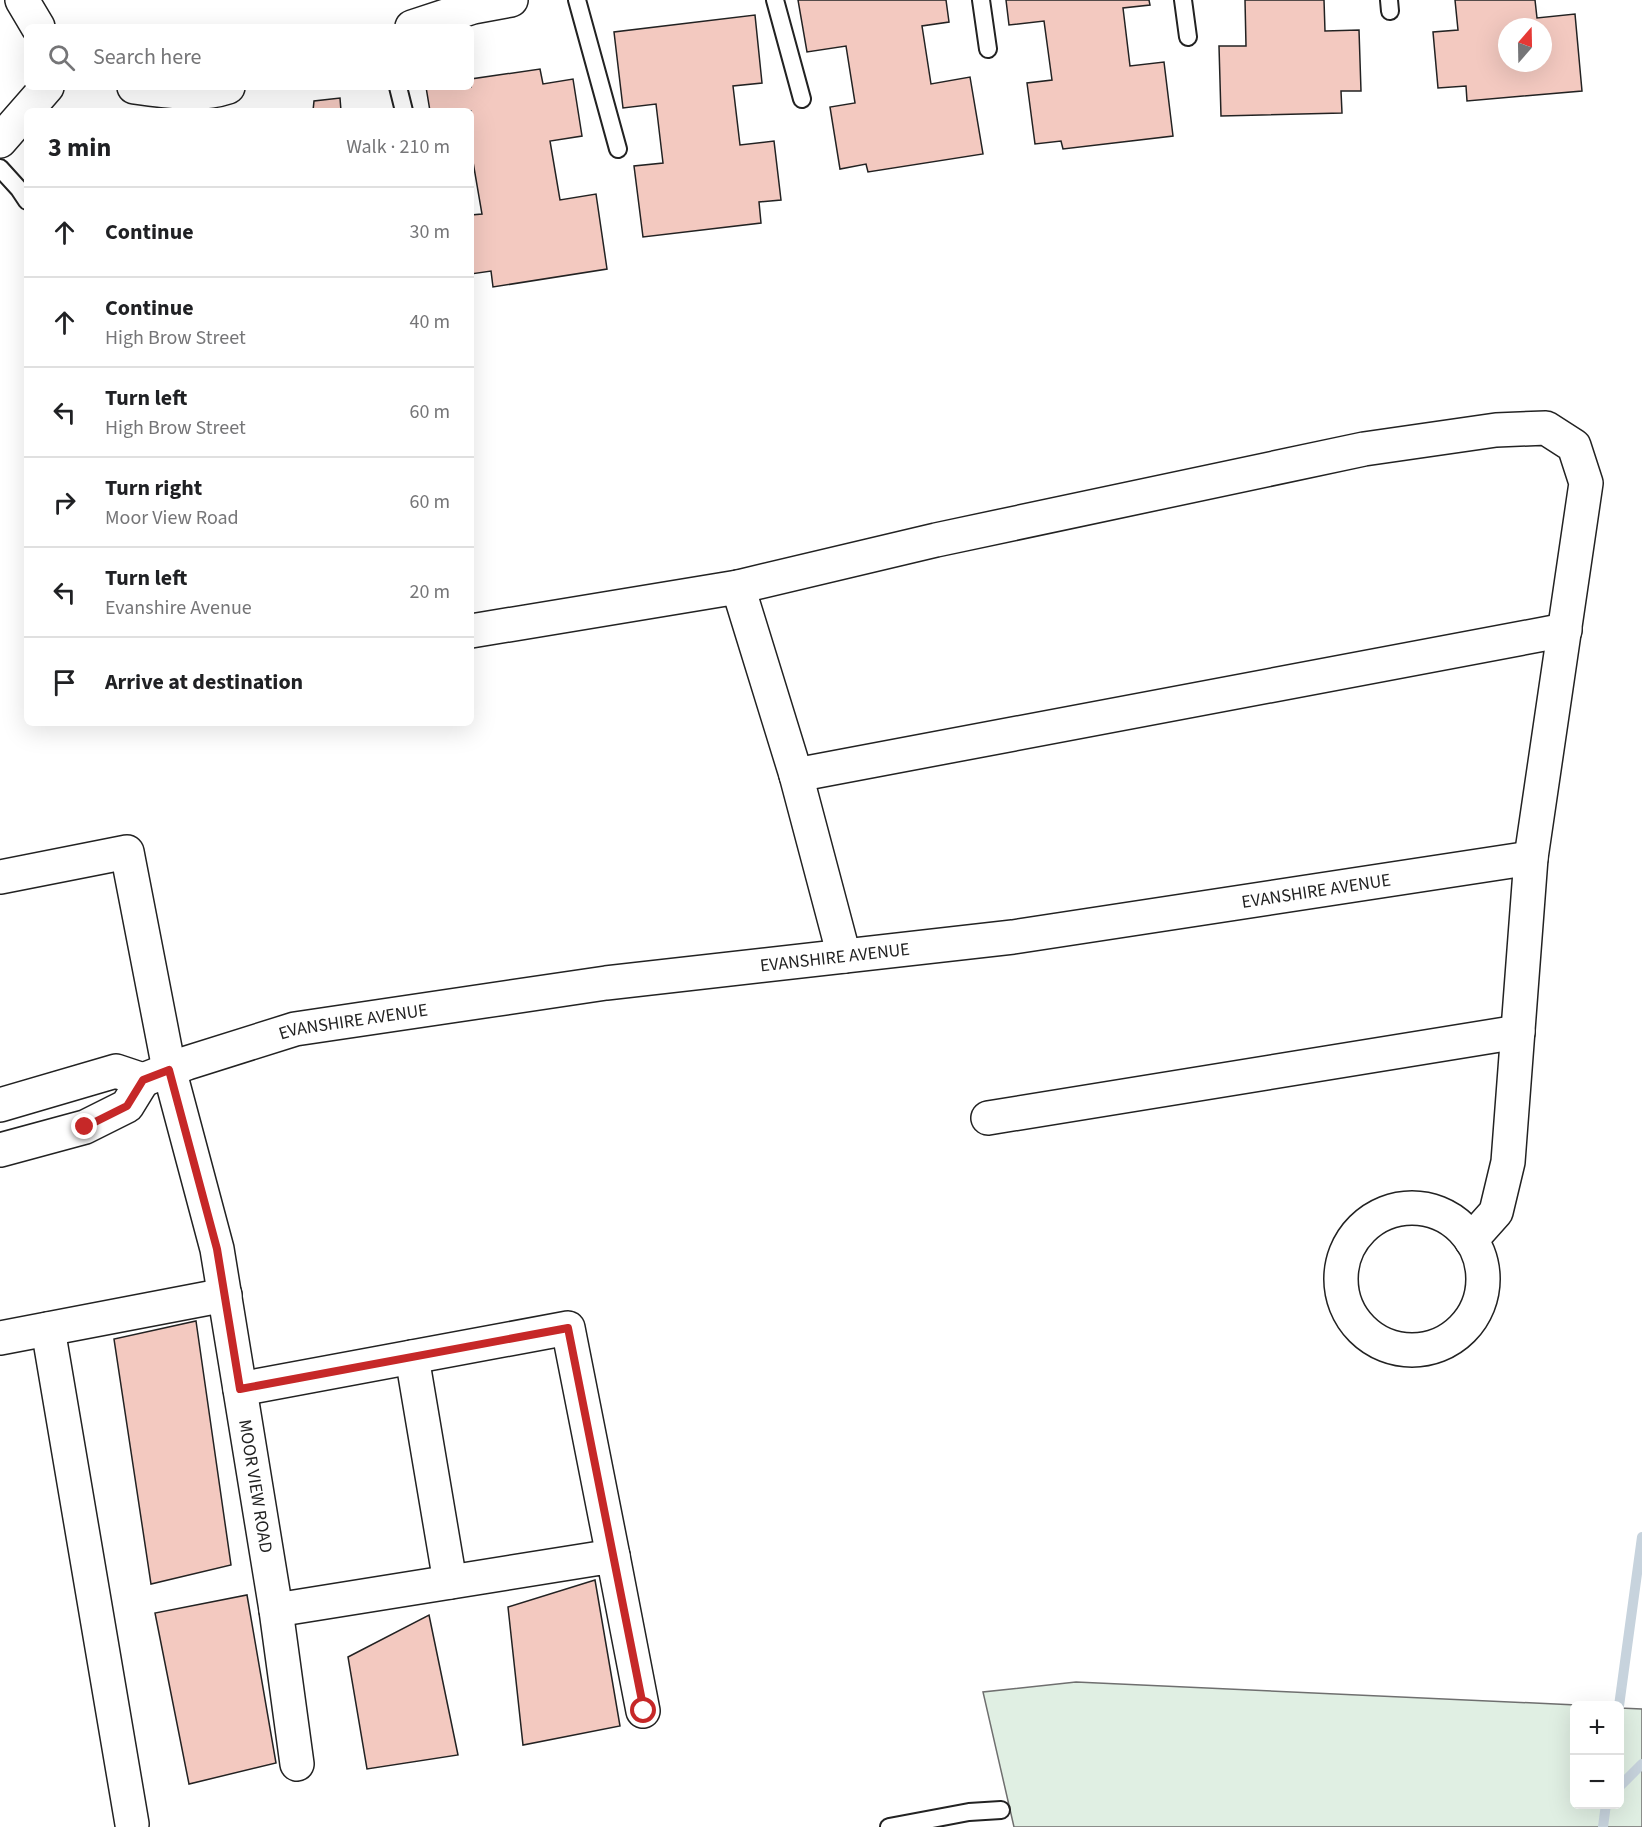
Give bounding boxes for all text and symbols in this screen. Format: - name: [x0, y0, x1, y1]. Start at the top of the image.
- north arrow: [1498, 18, 1552, 72]
- search box: [24, 24, 474, 90]
- icon: search: [45, 41, 78, 74]
- text: Search here: [93, 41, 201, 73]
- text: 3 min: [48, 129, 111, 166]
- text: Walk · 210 m: [346, 133, 450, 161]
- icon: ahead: [48, 216, 81, 249]
- text: Continue: [105, 216, 194, 248]
- text: 30 m: [410, 218, 450, 246]
- text: Continue: [105, 292, 194, 324]
- icon: ahead: [48, 306, 81, 339]
- text: 40 m: [410, 308, 450, 336]
- text: High Brow Street: [105, 324, 246, 352]
- text: Turn left: [105, 382, 187, 414]
- icon: left: [48, 396, 81, 429]
- text: 60 m: [410, 398, 450, 426]
- text: High Brow Street: [105, 414, 246, 442]
- text: Turn right: [105, 472, 202, 504]
- icon: right: [48, 486, 81, 519]
- text: 60 m: [410, 488, 450, 516]
- text: Moor View Road: [105, 504, 239, 532]
- text: Turn left: [105, 562, 187, 594]
- icon: left: [48, 576, 81, 609]
- text: 20 m: [410, 578, 450, 606]
- text: Evanshire Avenue: [105, 594, 252, 622]
- icon: arrive: [48, 666, 81, 699]
- text: Arrive at destination: [105, 666, 303, 698]
- street label: EVANSHIRE AVENUE: [1240, 868, 1392, 915]
- street label: EVANSHIRE AVENUE: [759, 937, 911, 979]
- street label: EVANSHIRE AVENUE: [276, 998, 429, 1046]
- route end: [71, 1113, 97, 1139]
- street label: MOOR VIEW ROAD: [232, 1418, 278, 1555]
- route start: [630, 1697, 656, 1723]
- map controls: [1570, 1701, 1624, 1809]
- button: +: [1570, 1701, 1624, 1755]
- button: −: [1570, 1755, 1624, 1809]

